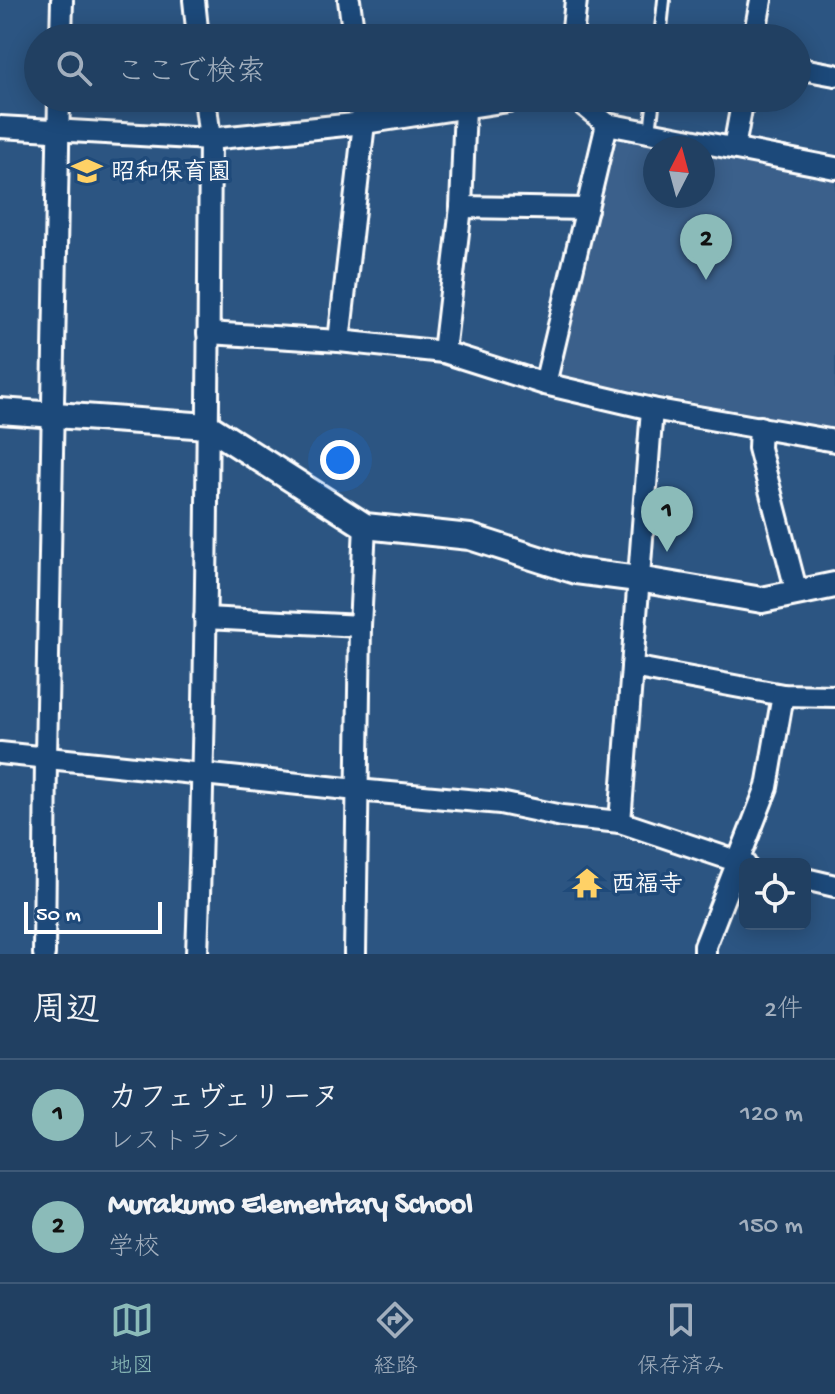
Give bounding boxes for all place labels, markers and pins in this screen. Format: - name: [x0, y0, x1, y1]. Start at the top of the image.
- school or university icon: 昭和保育園: [70, 154, 104, 188]
- place label: 昭和保育園: [111, 159, 231, 189]
- pin: 2: [680, 214, 732, 280]
- pin: 1: [641, 486, 693, 552]
- temple icon: 西福寺: [570, 866, 604, 900]
- place label: 西福寺: [611, 871, 683, 901]

